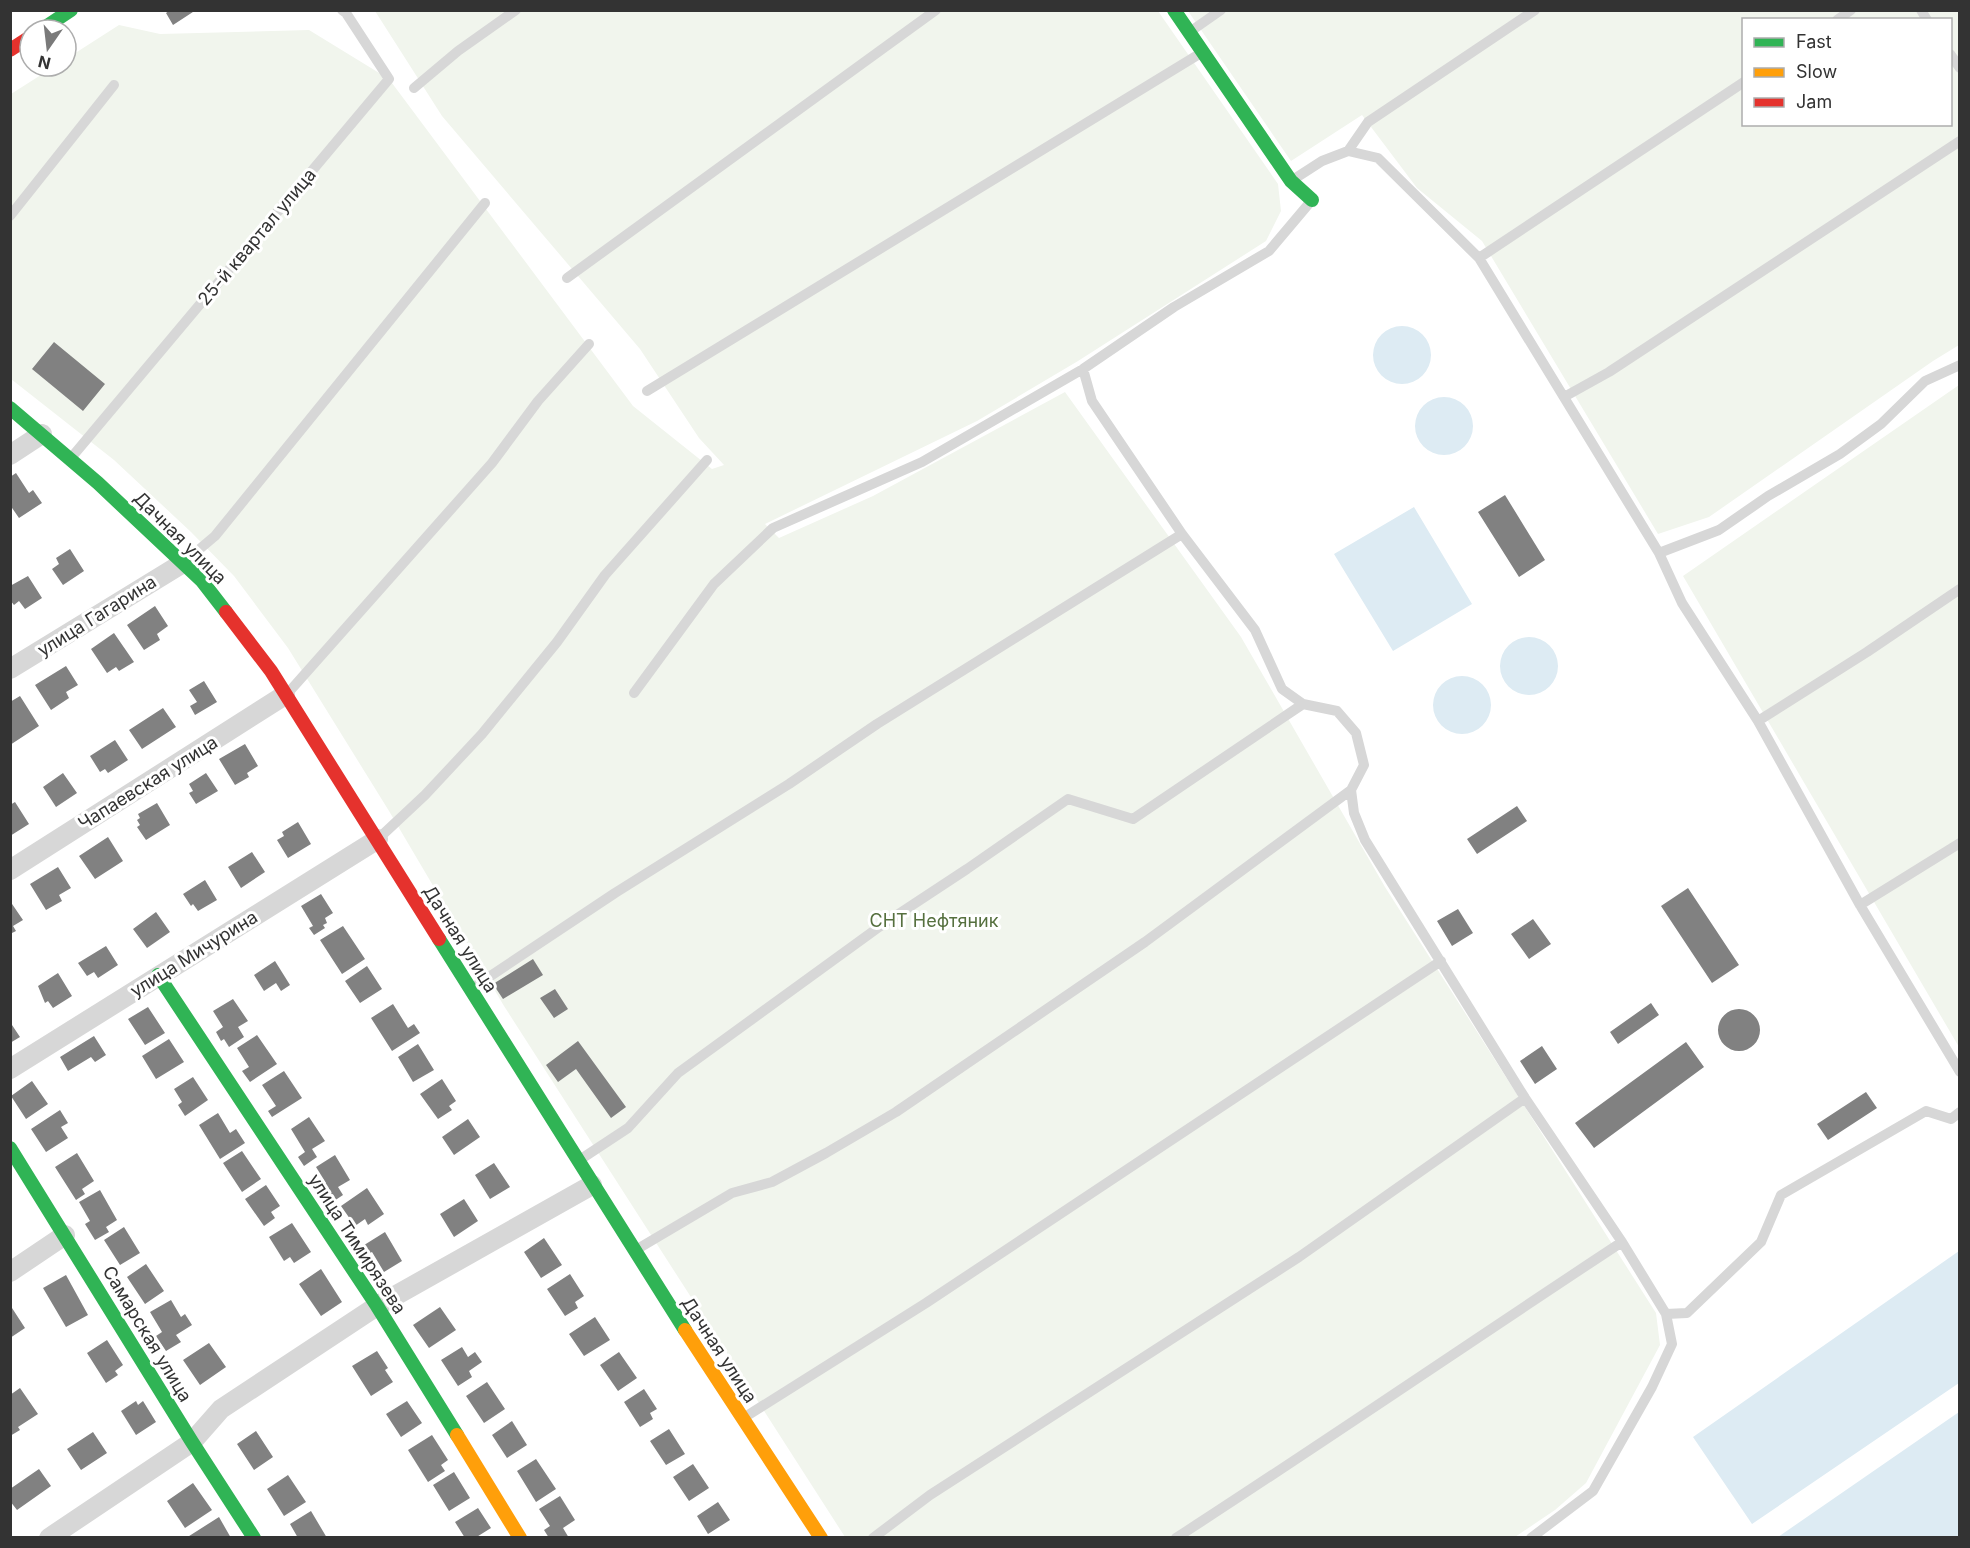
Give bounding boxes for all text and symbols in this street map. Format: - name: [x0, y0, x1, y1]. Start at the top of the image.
- north arrow: [18, 18, 78, 78]
- legend: [1742, 18, 1952, 126]
- text: Fast: [1796, 31, 1832, 52]
- text: N: [36, 51, 53, 74]
- text: Slow: [1796, 61, 1837, 82]
- text: Jam: [1796, 91, 1832, 112]
- street label: 25-й квартал улица: [193, 164, 320, 309]
- street label: Дачная улица: [130, 487, 231, 588]
- street label: улица Гагарина: [34, 571, 160, 660]
- street label: Чапаевская улица: [74, 731, 221, 834]
- street label: Дачная улица: [419, 881, 502, 996]
- street label: улица Мичурина: [126, 906, 261, 1001]
- park label: СНТ Нефтяник: [870, 910, 999, 931]
- street label: улица Тимирязева: [304, 1170, 411, 1318]
- street label: Самарская улица: [99, 1262, 196, 1405]
- street label: Дачная улица: [677, 1293, 762, 1407]

